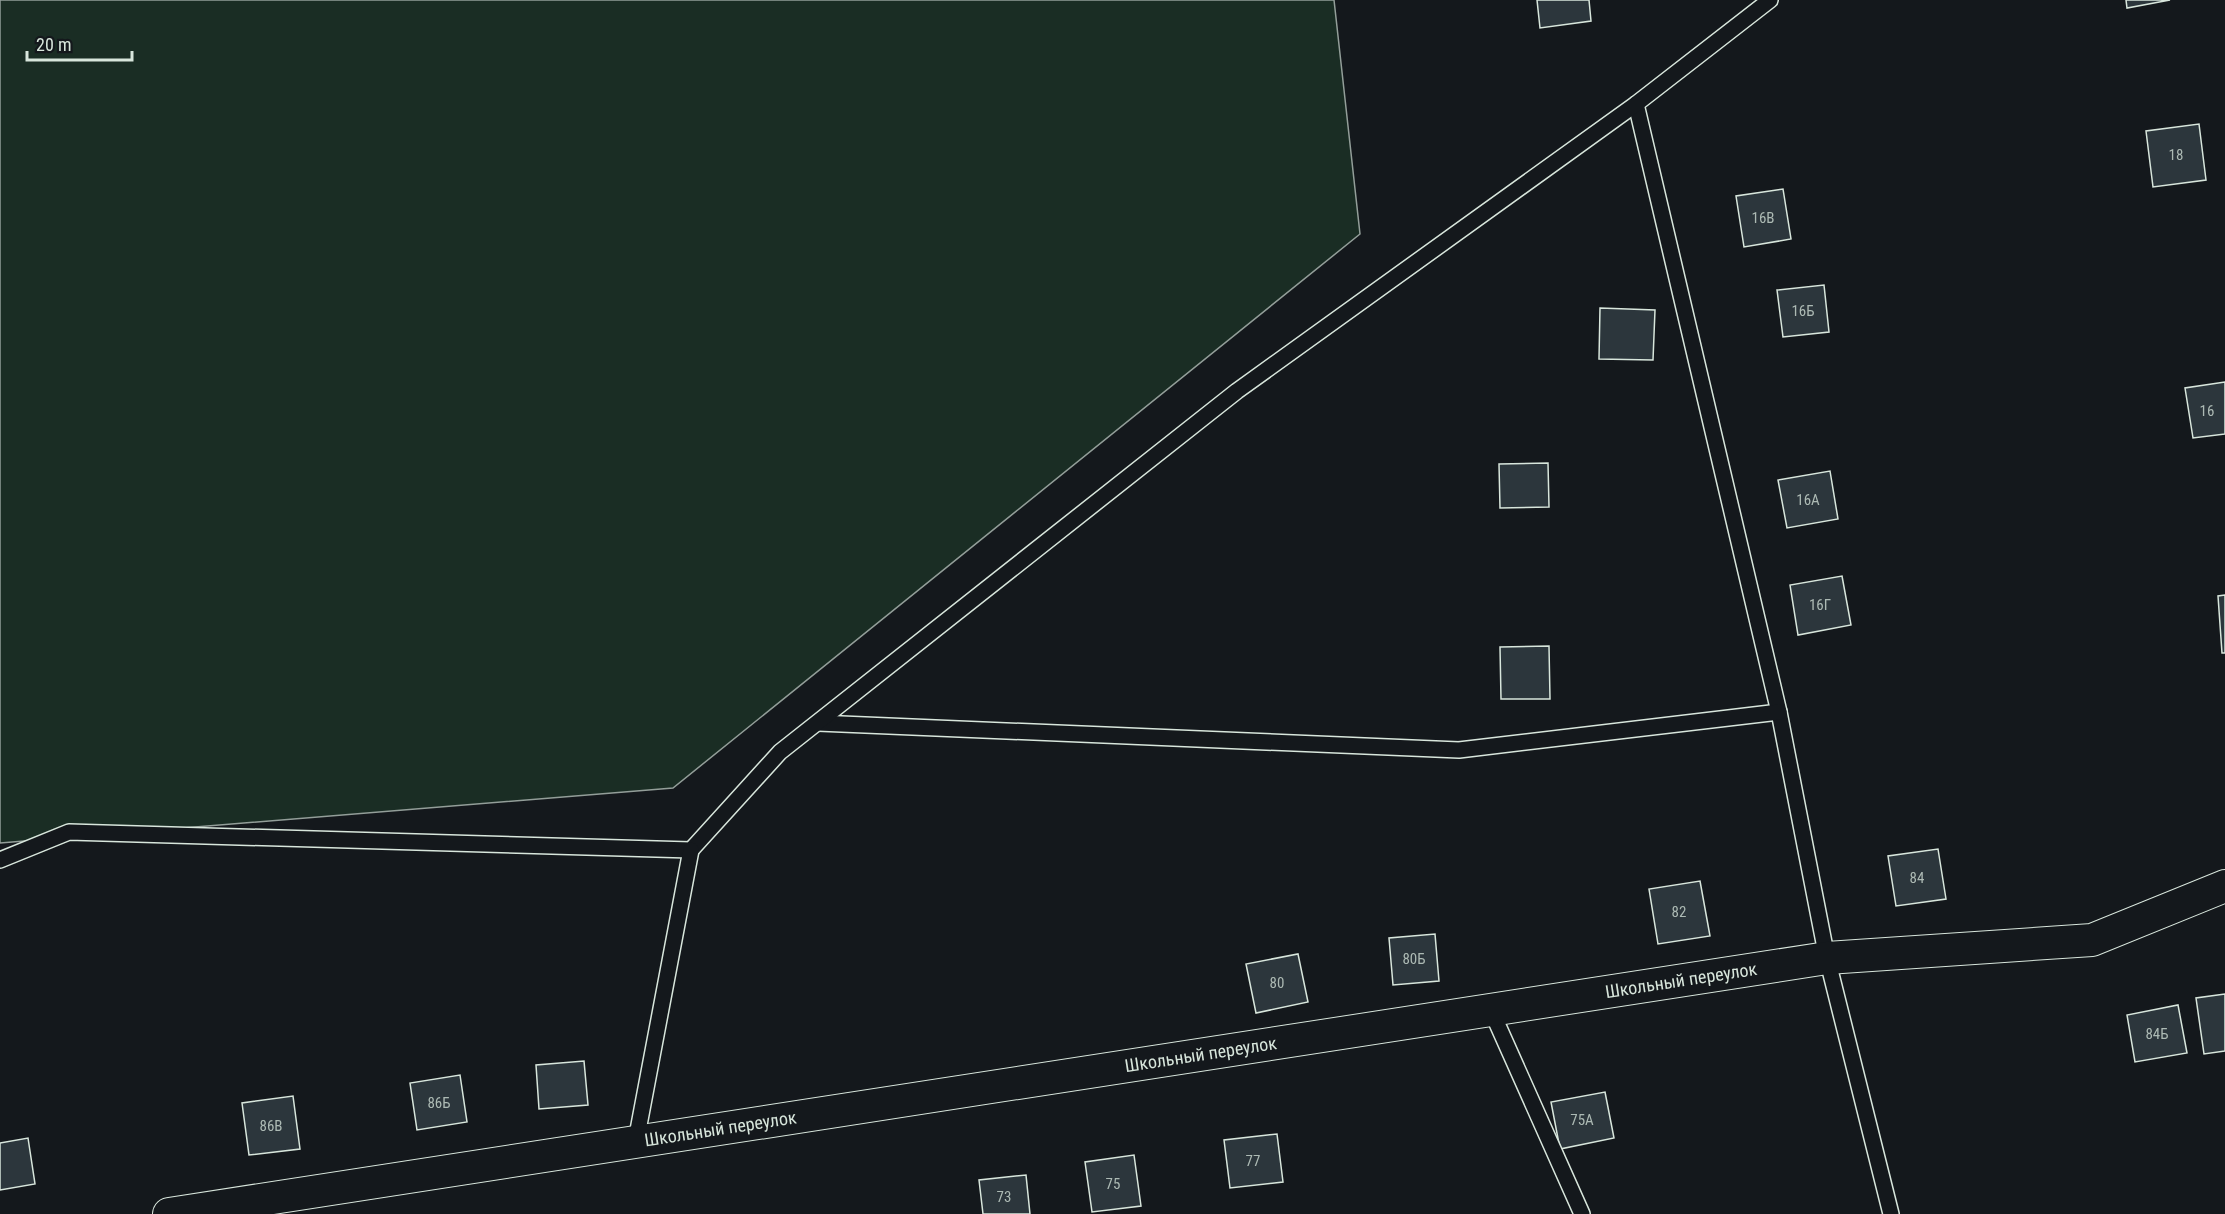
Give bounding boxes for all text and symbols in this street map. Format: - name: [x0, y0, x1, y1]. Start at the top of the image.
- scale bar: [27, 24, 132, 62]
- text: 20 m: [36, 34, 71, 55]
- house number: 18: [2169, 146, 2183, 164]
- house number: 16В: [1752, 209, 1775, 227]
- house number: 16Б: [1791, 302, 1815, 320]
- house number: 16: [2200, 402, 2214, 420]
- house number: 16А: [1796, 491, 1820, 509]
- house number: 16Г: [1809, 596, 1831, 614]
- house number: 84: [1910, 869, 1924, 887]
- house number: 82: [1672, 903, 1686, 921]
- house number: 80Б: [1402, 950, 1426, 968]
- street label: Школьный переулок: [1604, 958, 1759, 1002]
- house number: 80: [1270, 974, 1284, 992]
- house number: 84Б: [2145, 1025, 2169, 1043]
- street label: Школьный переулок: [1123, 1032, 1278, 1076]
- house number: 86Б: [427, 1094, 451, 1112]
- street label: Школьный переулок: [643, 1106, 798, 1150]
- house number: 75А: [1570, 1111, 1594, 1129]
- house number: 86В: [260, 1117, 283, 1135]
- house number: 77: [1246, 1152, 1260, 1170]
- house number: 75: [1106, 1175, 1120, 1193]
- house number: 73: [997, 1188, 1011, 1206]

